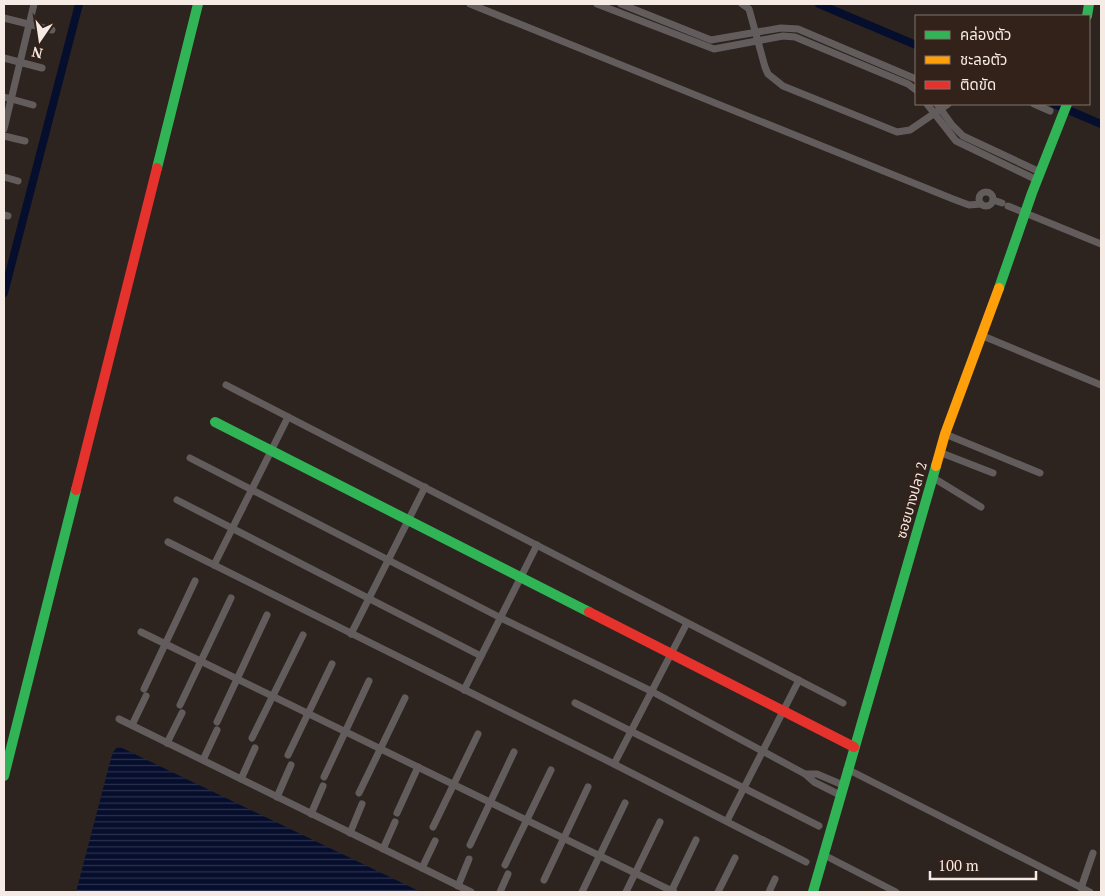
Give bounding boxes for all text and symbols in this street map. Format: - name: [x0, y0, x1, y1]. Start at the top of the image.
- north arrow: [15, 15, 65, 65]
- legend: [915, 15, 1090, 105]
- text: คล่องตัว: [960, 24, 1011, 44]
- text: N: [29, 43, 44, 64]
- text: ชะลอตัว: [960, 49, 1007, 69]
- text: ติดขัด: [960, 74, 996, 94]
- street label: ซอยบางปลา 2: [891, 460, 931, 540]
- scale bar: [930, 848, 1036, 880]
- text: 100 m: [938, 855, 979, 875]

